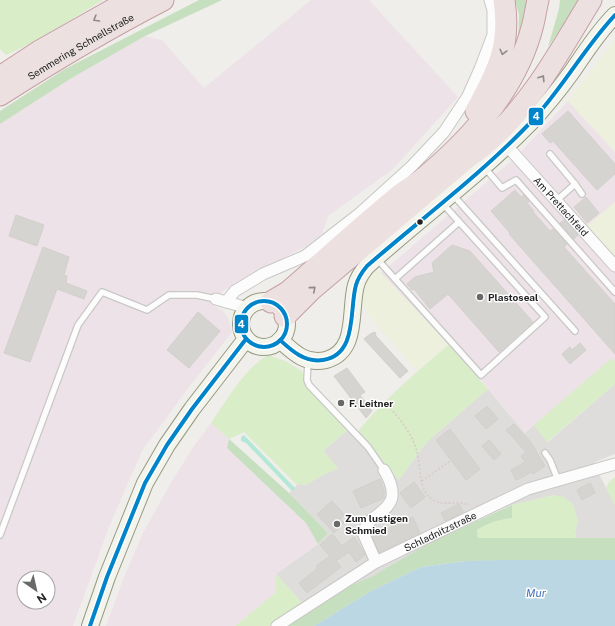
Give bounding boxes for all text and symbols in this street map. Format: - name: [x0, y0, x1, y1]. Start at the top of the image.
- street label: Semmering Schnellstraße: [25, 11, 136, 82]
- one-way arrow: [93, 15, 100, 22]
- one-way arrow: [499, 49, 507, 56]
- one-way arrow: [538, 75, 545, 82]
- line badge: 4: [528, 107, 544, 126]
- text: 4: [532, 110, 540, 122]
- street label: Am Prettachfeld: [531, 174, 591, 238]
- unlabelled marker: [415, 217, 425, 227]
- one-way arrow: [308, 286, 316, 293]
- place label: Plastoseal: [488, 291, 538, 303]
- marker: Plastoseal: [475, 292, 485, 302]
- line badge: 4: [234, 314, 249, 334]
- text: 4: [237, 318, 245, 330]
- place label: F. Leitner: [349, 397, 393, 409]
- marker: F. Leitner: [336, 398, 346, 408]
- street label: Schladnitzstraße: [402, 509, 479, 554]
- place label: Zum lustigen Schmied: [345, 512, 408, 536]
- marker: Zum lustigen Schmied: [332, 519, 342, 529]
- north arrow: [16, 570, 56, 610]
- water label: Mur: [526, 587, 547, 599]
- text: N: [35, 591, 49, 606]

